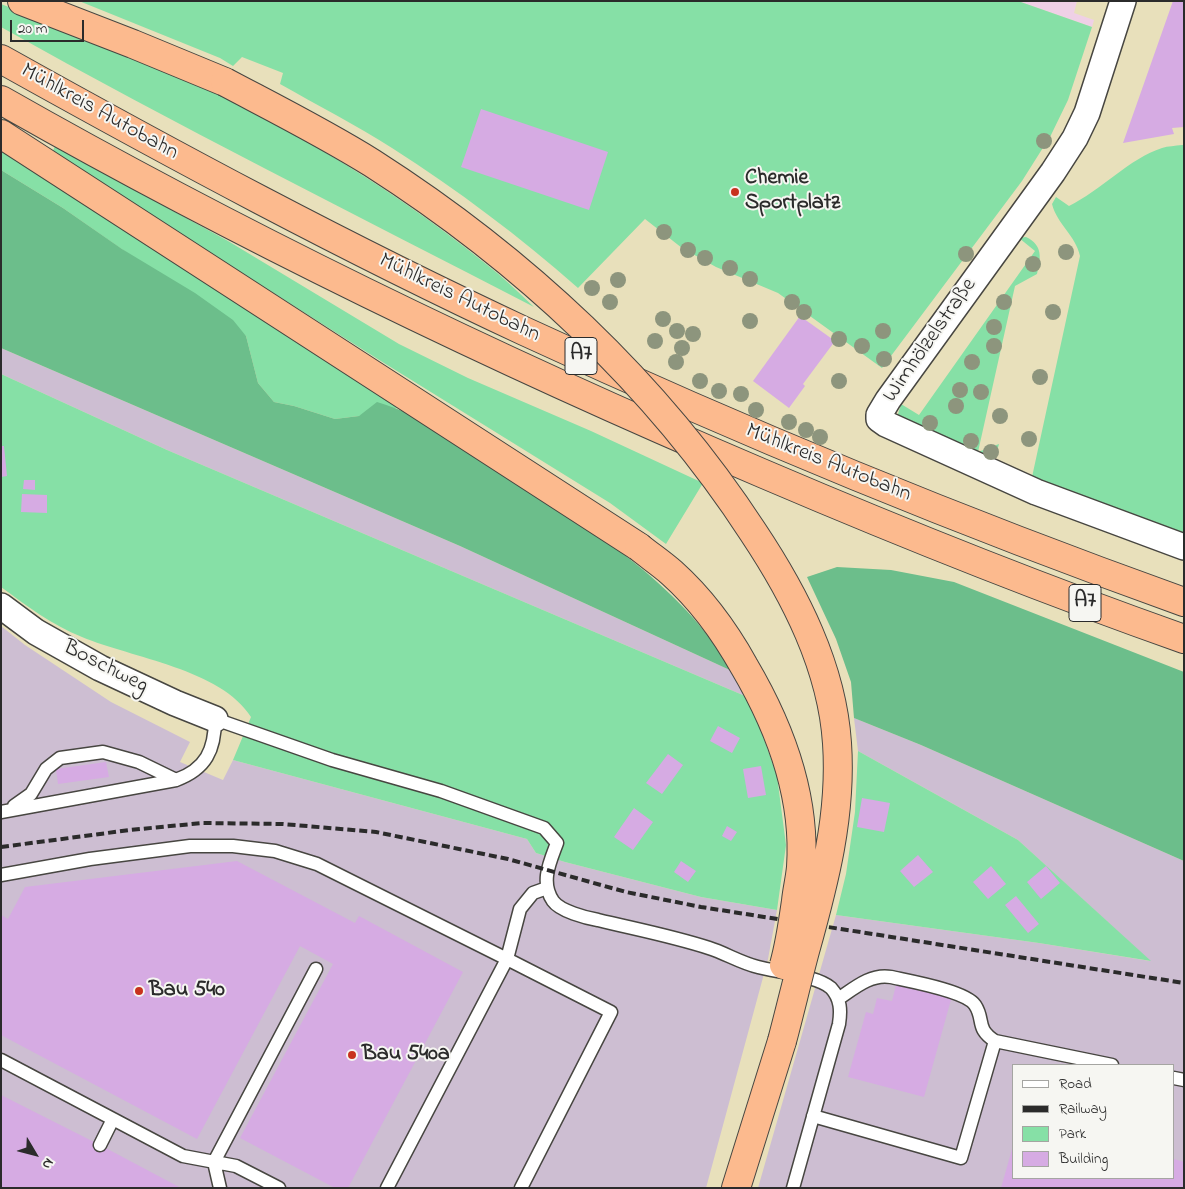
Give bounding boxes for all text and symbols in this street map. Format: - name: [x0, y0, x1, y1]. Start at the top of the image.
- scale bar: [12, 10, 86, 42]
- text: 20 m: [18, 18, 47, 40]
- street label: Mühlkreis Autobahn: [16, 59, 182, 167]
- place label: Chemie Sportplatz: [745, 166, 840, 218]
- marker: Chemie Sportplatz: [729, 186, 741, 198]
- street label: Mühlkreis Autobahn: [374, 249, 544, 349]
- street label: Wimhölzelstraße: [878, 274, 984, 408]
- road number: A7: [565, 338, 597, 374]
- street label: Mühlkreis Autobahn: [741, 419, 915, 509]
- road number: A7: [1069, 584, 1101, 622]
- street label: Boschweg: [58, 635, 152, 701]
- place label: Bau 540: [149, 978, 225, 1004]
- marker: Bau 540: [133, 985, 145, 997]
- place label: Bau 540a: [362, 1042, 450, 1068]
- marker: Bau 540a: [346, 1049, 358, 1061]
- legend: [1012, 1064, 1175, 1179]
- text: Road: [1059, 1073, 1092, 1095]
- text: Railway: [1059, 1098, 1107, 1120]
- text: Park: [1059, 1123, 1086, 1145]
- north arrow: [10, 1129, 60, 1179]
- text: Building: [1059, 1148, 1108, 1170]
- text: N: [36, 1153, 59, 1173]

